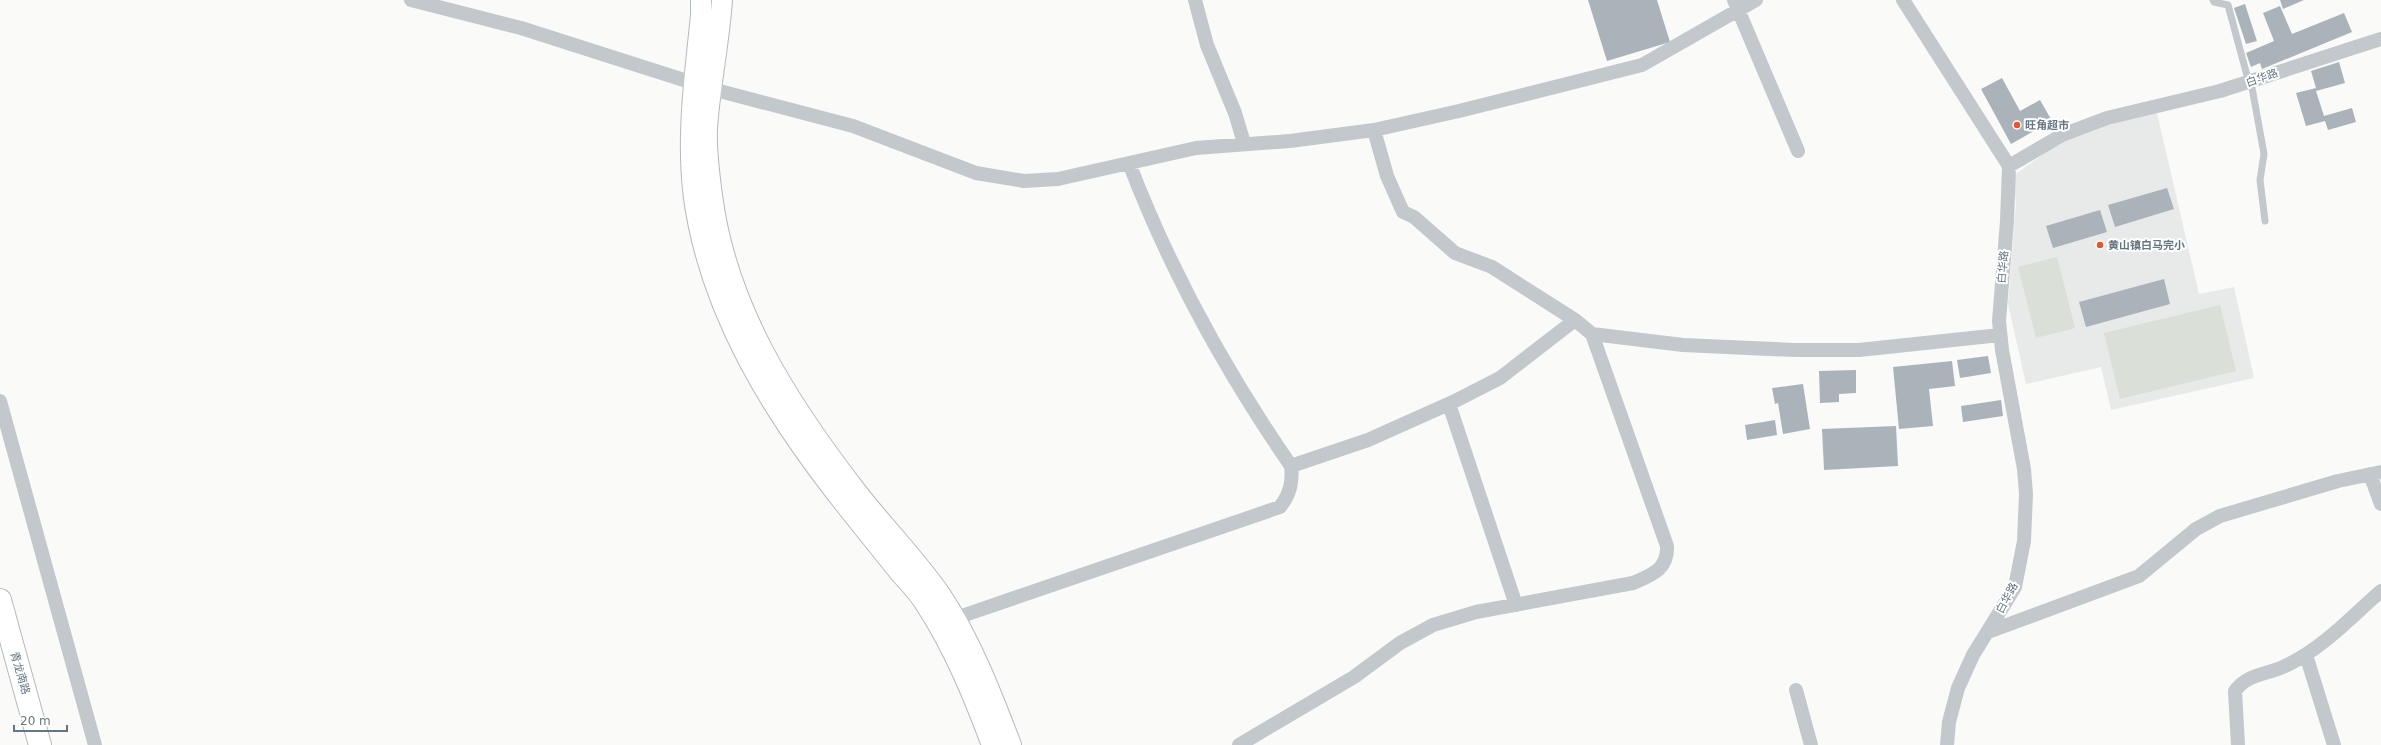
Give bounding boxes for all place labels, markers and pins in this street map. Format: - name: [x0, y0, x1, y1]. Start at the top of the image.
- place label: 旺角超市: [2025, 119, 2069, 132]
- marker: 旺角超市: [2012, 120, 2022, 130]
- place label: 黄山镇白马完小: [2108, 239, 2185, 252]
- marker: 黄山镇白马完小: [2095, 240, 2105, 250]

